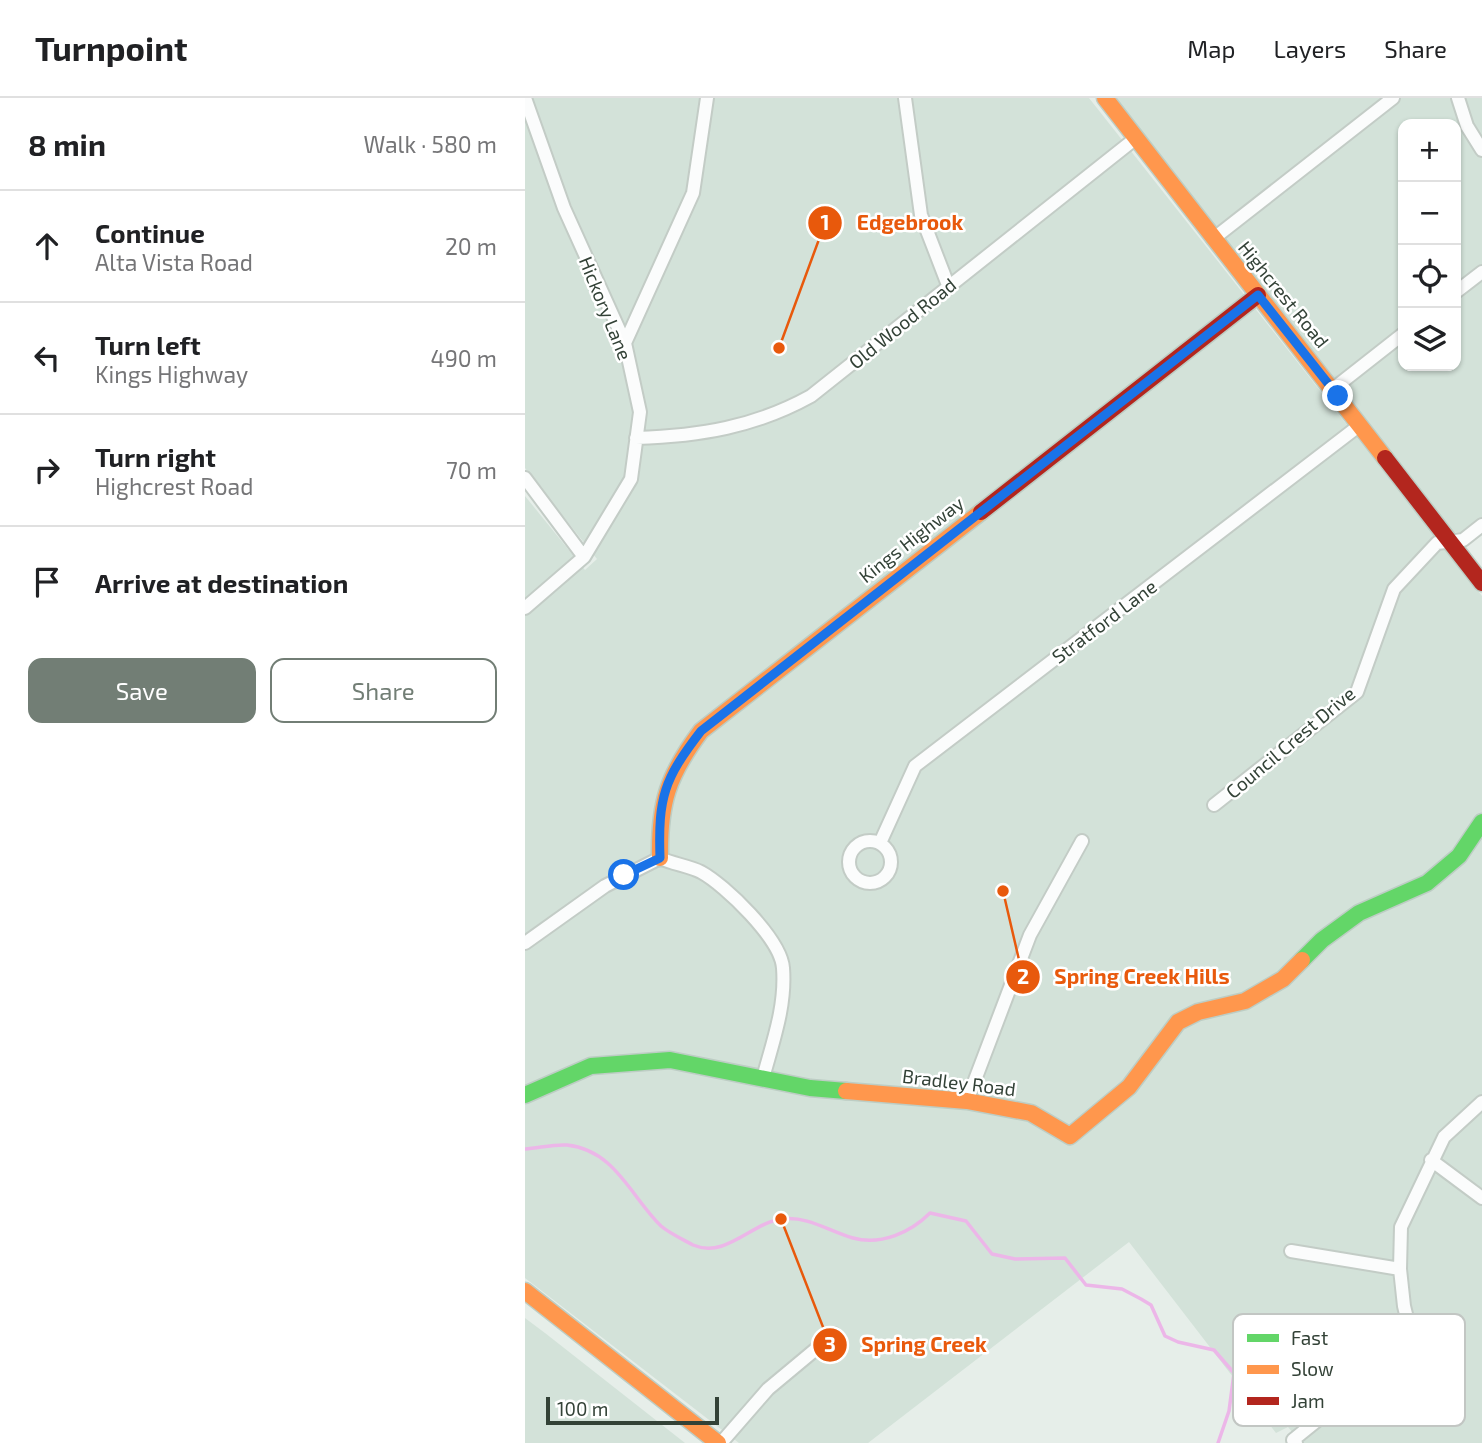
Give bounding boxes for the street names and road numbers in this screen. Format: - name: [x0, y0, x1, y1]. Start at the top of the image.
- street label: Highcrest Road: [1234, 236, 1334, 352]
- street label: Hickory Lane: [575, 253, 637, 363]
- street label: Old Wood Road: [844, 273, 960, 373]
- street label: Kings Highway: [854, 491, 968, 587]
- street label: Stratford Lane: [1047, 574, 1161, 668]
- street label: Council Crest Drive: [1221, 681, 1359, 803]
- street label: Bradley Road: [901, 1064, 1017, 1100]

